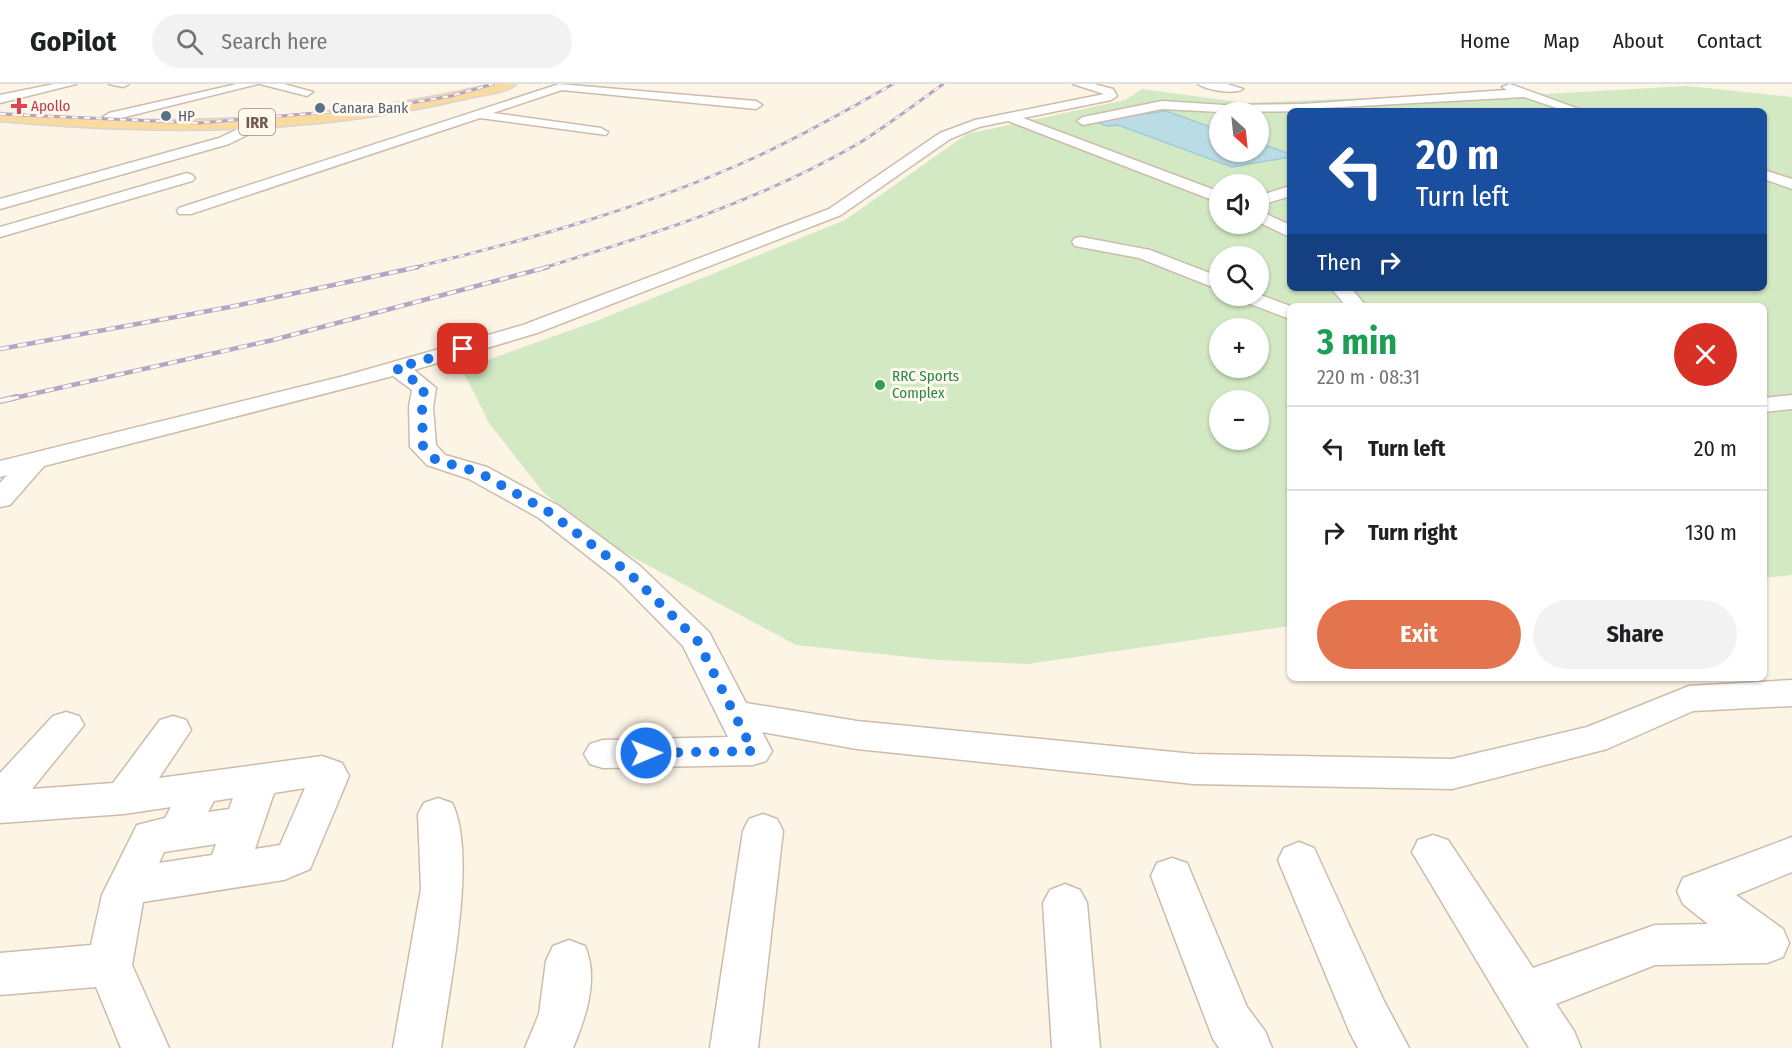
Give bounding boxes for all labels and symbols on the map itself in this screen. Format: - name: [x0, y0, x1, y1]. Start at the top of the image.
- place label: Apollo: [31, 97, 71, 115]
- marker: Apollo: [12, 99, 26, 113]
- place label: Canara Bank: [332, 99, 408, 117]
- marker: Canara Bank: [313, 101, 327, 115]
- north arrow: [1209, 102, 1269, 162]
- place label: HP: [178, 107, 195, 125]
- marker: HP: [159, 109, 173, 123]
- road number: IRR: [239, 109, 275, 135]
- pin: [437, 323, 488, 374]
- place label: RRC Sports Complex: [892, 367, 959, 402]
- marker: RRC Sports Complex: [873, 378, 887, 392]
- position arrow: [614, 721, 678, 785]

